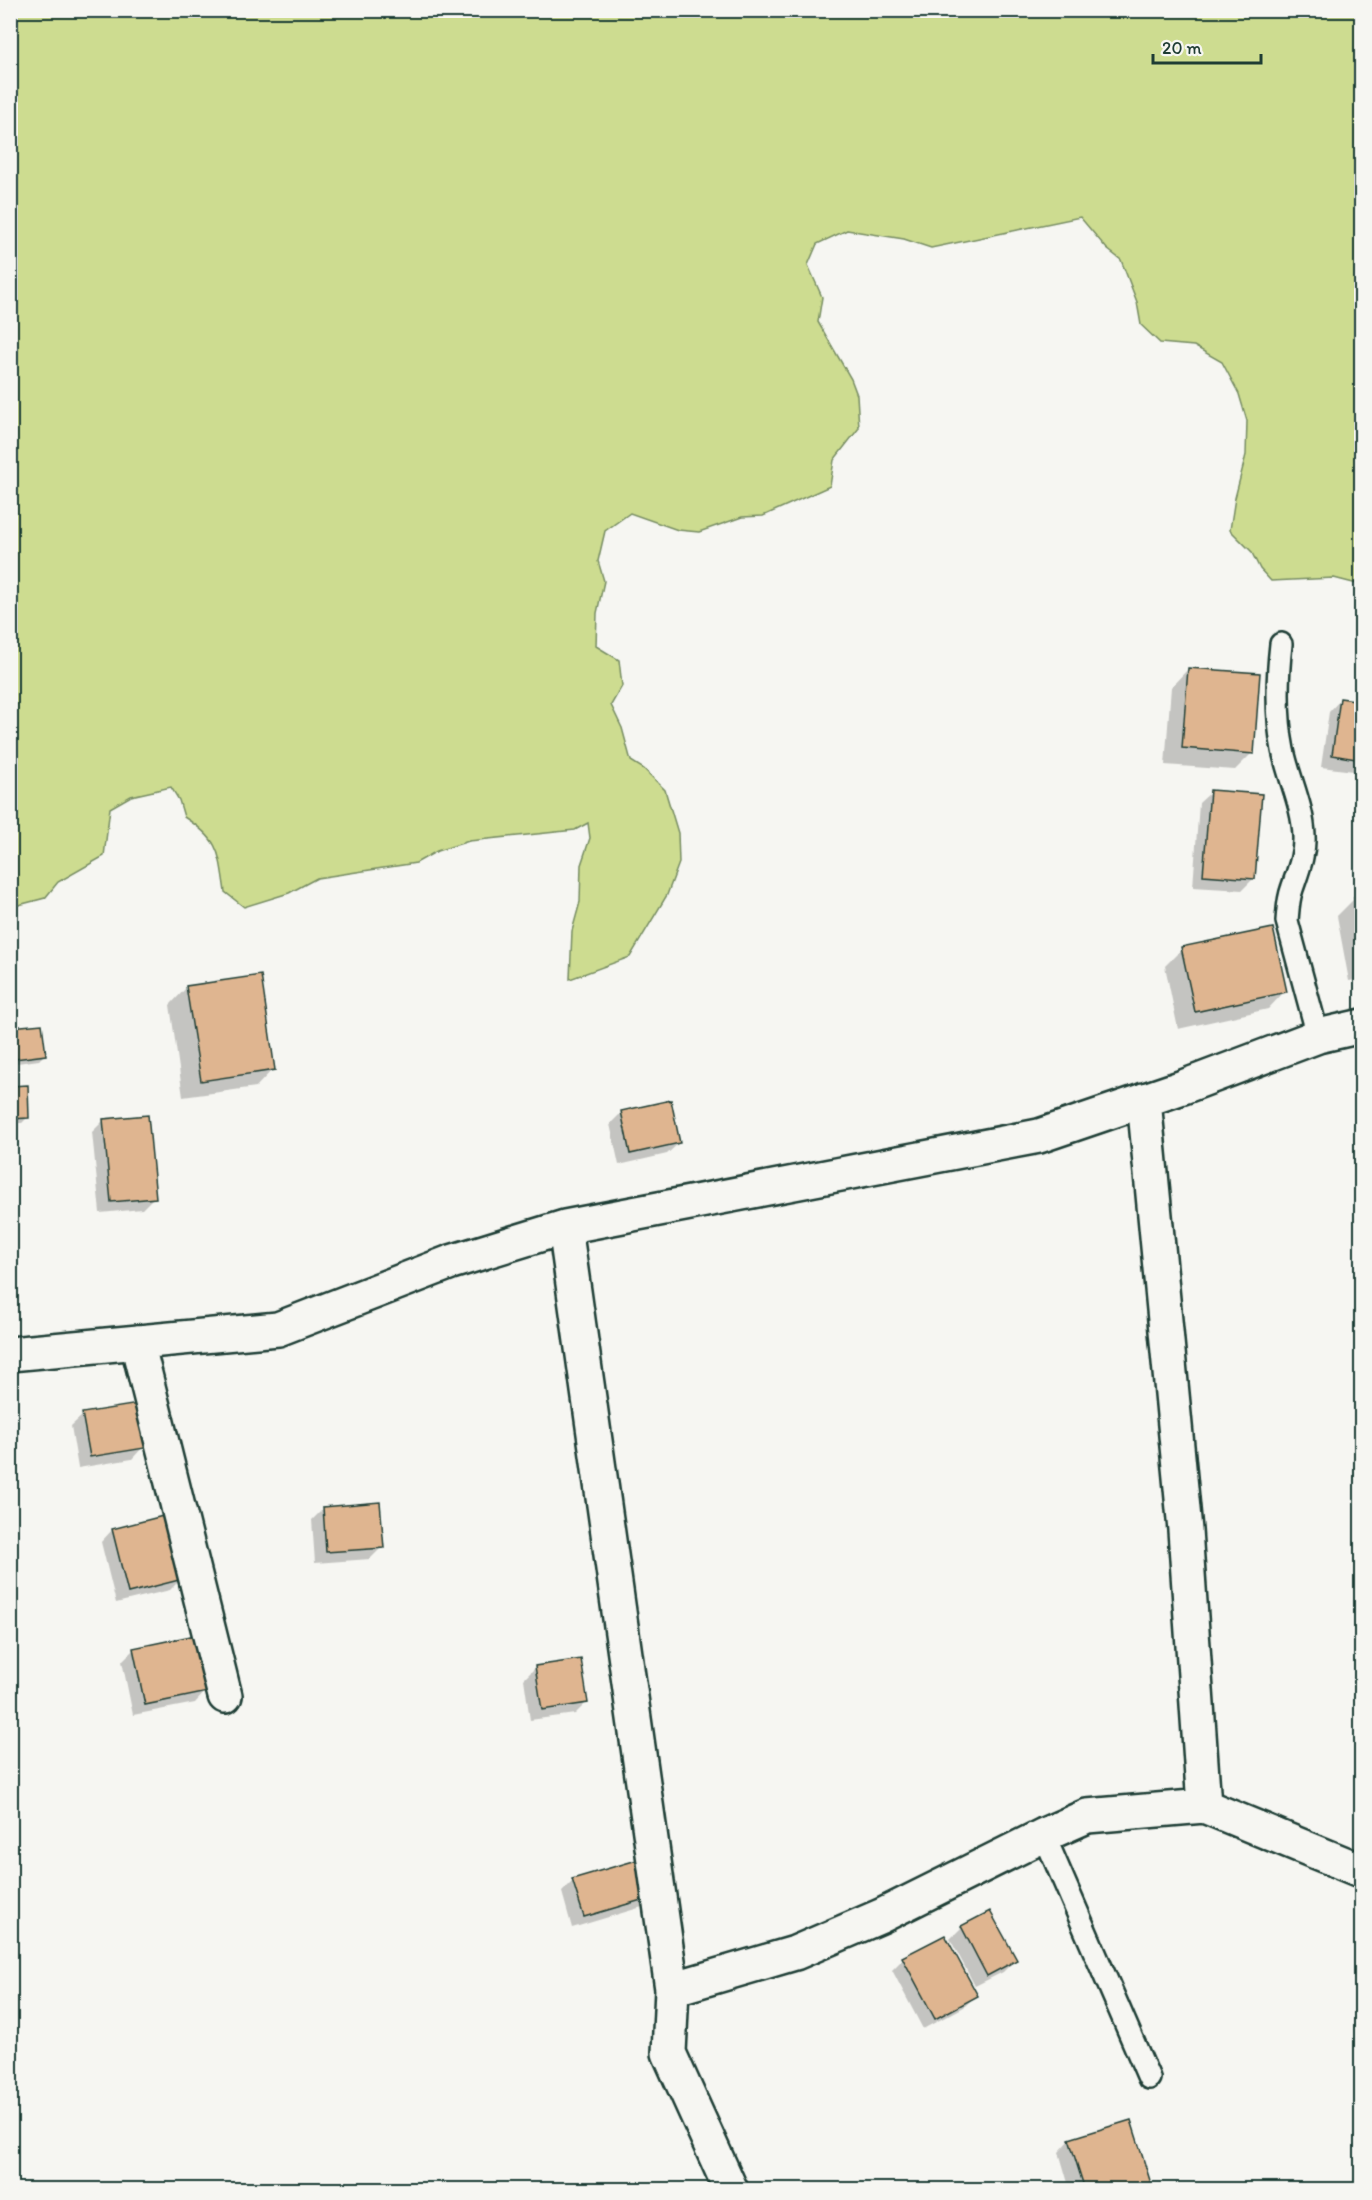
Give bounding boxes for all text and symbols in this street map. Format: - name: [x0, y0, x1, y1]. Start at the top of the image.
- scale bar: [1153, 27, 1261, 65]
- text: 20 m: [1162, 37, 1202, 59]

